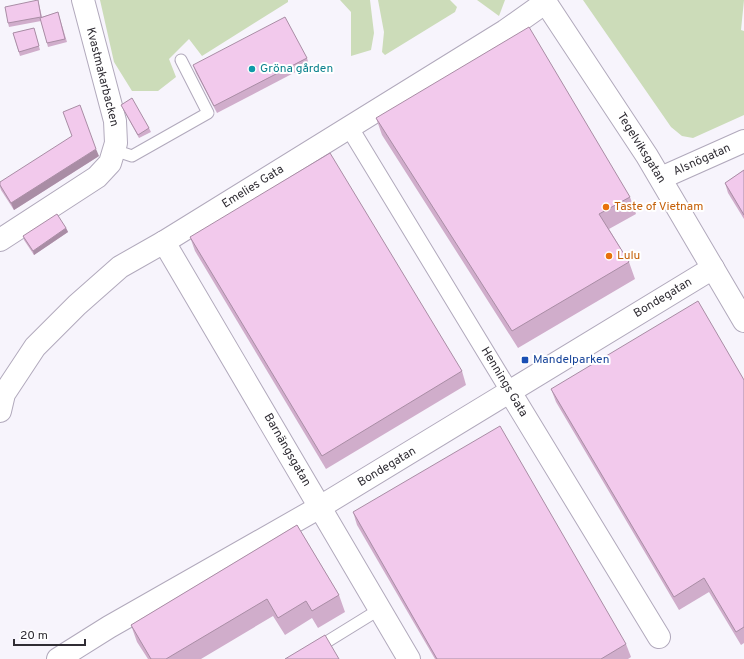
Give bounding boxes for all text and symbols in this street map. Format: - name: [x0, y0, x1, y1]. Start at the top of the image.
- street label: Kvastmakarbacken: [82, 26, 122, 128]
- place label: Gröna gården: [260, 61, 333, 77]
- marker: Gröna gården: [247, 64, 257, 74]
- street label: Tegelviksgatan: [613, 110, 669, 186]
- street label: Alsnögatan: [671, 140, 733, 180]
- street label: Emelies Gata: [219, 162, 287, 212]
- place label: Taste of Vietnam: [614, 199, 703, 215]
- marker: Taste of Vietnam: [601, 202, 611, 212]
- place label: Lulu: [617, 248, 640, 264]
- marker: Lulu: [604, 251, 614, 261]
- street label: Bondegatan: [631, 274, 695, 322]
- street label: Hennings Gata: [477, 344, 531, 420]
- place label: Mandelparken: [533, 352, 609, 368]
- marker: Mandelparken: [520, 355, 530, 365]
- street label: Barnängsgatan: [260, 411, 314, 489]
- street label: Bondegatan: [355, 443, 419, 491]
- scale bar: [14, 621, 85, 647]
- text: 20 m: [20, 628, 48, 644]

